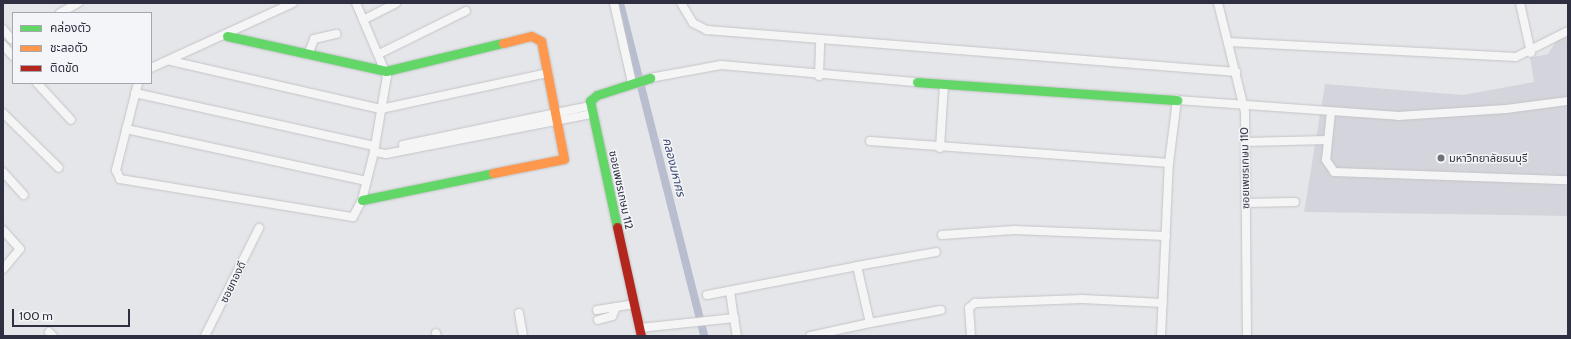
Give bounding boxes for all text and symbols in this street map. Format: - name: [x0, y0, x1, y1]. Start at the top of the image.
- legend: [12, 12, 152, 84]
- text: คล่องตัว: [50, 20, 91, 35]
- text: ชะลอตัว: [50, 40, 88, 55]
- text: ติดขัด: [50, 60, 79, 75]
- street label: ซอยเพชรเกษม 110: [1238, 127, 1252, 209]
- water label: คลองมหาศร: [660, 136, 688, 198]
- street label: ซอยเพชรเกษม 112: [606, 149, 636, 231]
- place label: มหาวิทยาลัยธนบุรี: [1449, 151, 1527, 165]
- marker: มหาวิทยาลัยธนบุรี: [1436, 153, 1446, 163]
- street label: ซอยทองดี: [217, 259, 249, 305]
- scale bar: [14, 301, 132, 327]
- text: 100 m: [19, 308, 53, 323]

